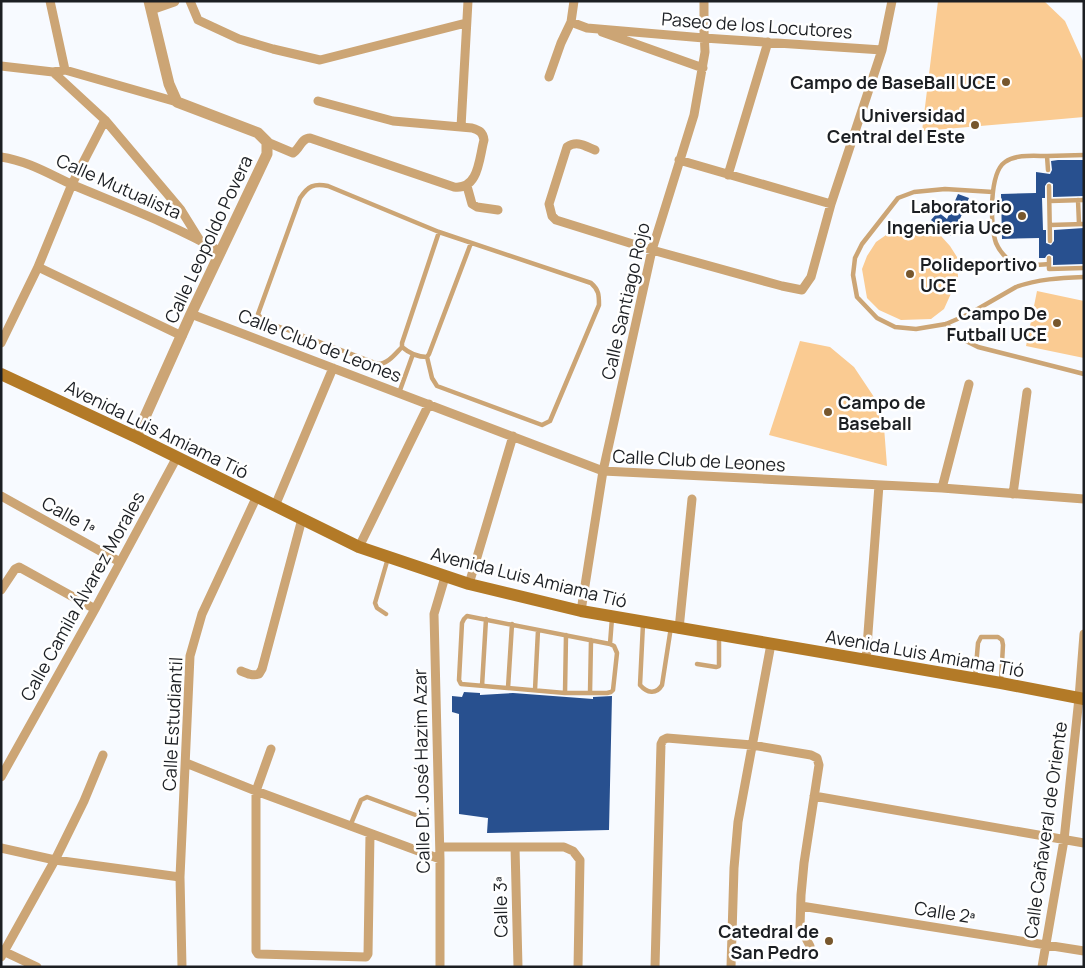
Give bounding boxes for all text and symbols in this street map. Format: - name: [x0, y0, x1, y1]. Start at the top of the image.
- street label: Paseo de los Locutores: [661, 6, 853, 44]
- place label: Campo de BaseBall UCE: [790, 70, 996, 94]
- marker: Campo de BaseBall UCE: [1000, 76, 1012, 88]
- place label: Universidad Central del Este: [827, 103, 965, 148]
- marker: Universidad Central del Este: [969, 119, 981, 131]
- street label: Calle Mutualista: [53, 148, 185, 224]
- street label: Calle Leopoldo Povera: [159, 151, 257, 327]
- place label: Laboratorio Ingenieria Uce: [887, 194, 1012, 239]
- marker: Laboratorio Ingenieria Uce: [1016, 210, 1028, 222]
- street label: Calle Santiago Rojo: [595, 220, 655, 382]
- place label: Polideportivo UCE: [920, 252, 1037, 297]
- marker: Polideportivo UCE: [904, 268, 916, 280]
- place label: Campo De Futball UCE: [947, 301, 1047, 346]
- street label: Calle Club de Leones: [235, 303, 405, 387]
- marker: Campo De Futball UCE: [1051, 317, 1063, 329]
- street label: Avenida Luis Amiama Tió: [61, 374, 253, 484]
- place label: Campo de Baseball: [838, 390, 926, 435]
- marker: Campo de Baseball: [822, 406, 834, 418]
- street label: Calle Club de Leones: [612, 443, 786, 477]
- street label: Calle Camila Álvarez Morales: [14, 487, 150, 705]
- street label: Calle 1ª: [38, 490, 100, 540]
- street label: Avenida Luis Amiama Tió: [428, 541, 630, 613]
- street label: Avenida Luis Amiama Tió: [824, 624, 1026, 682]
- street label: Calle Estudiantil: [157, 656, 187, 792]
- street label: Calle Dr. José Hazim Azar: [407, 668, 435, 874]
- street label: Calle Cañaveral de Oriente: [1018, 720, 1072, 940]
- street label: Calle 3ª: [487, 876, 513, 938]
- street label: Calle 2ª: [913, 895, 977, 929]
- place label: Catedral de San Pedro: [718, 919, 819, 964]
- marker: Catedral de San Pedro: [823, 935, 835, 947]

